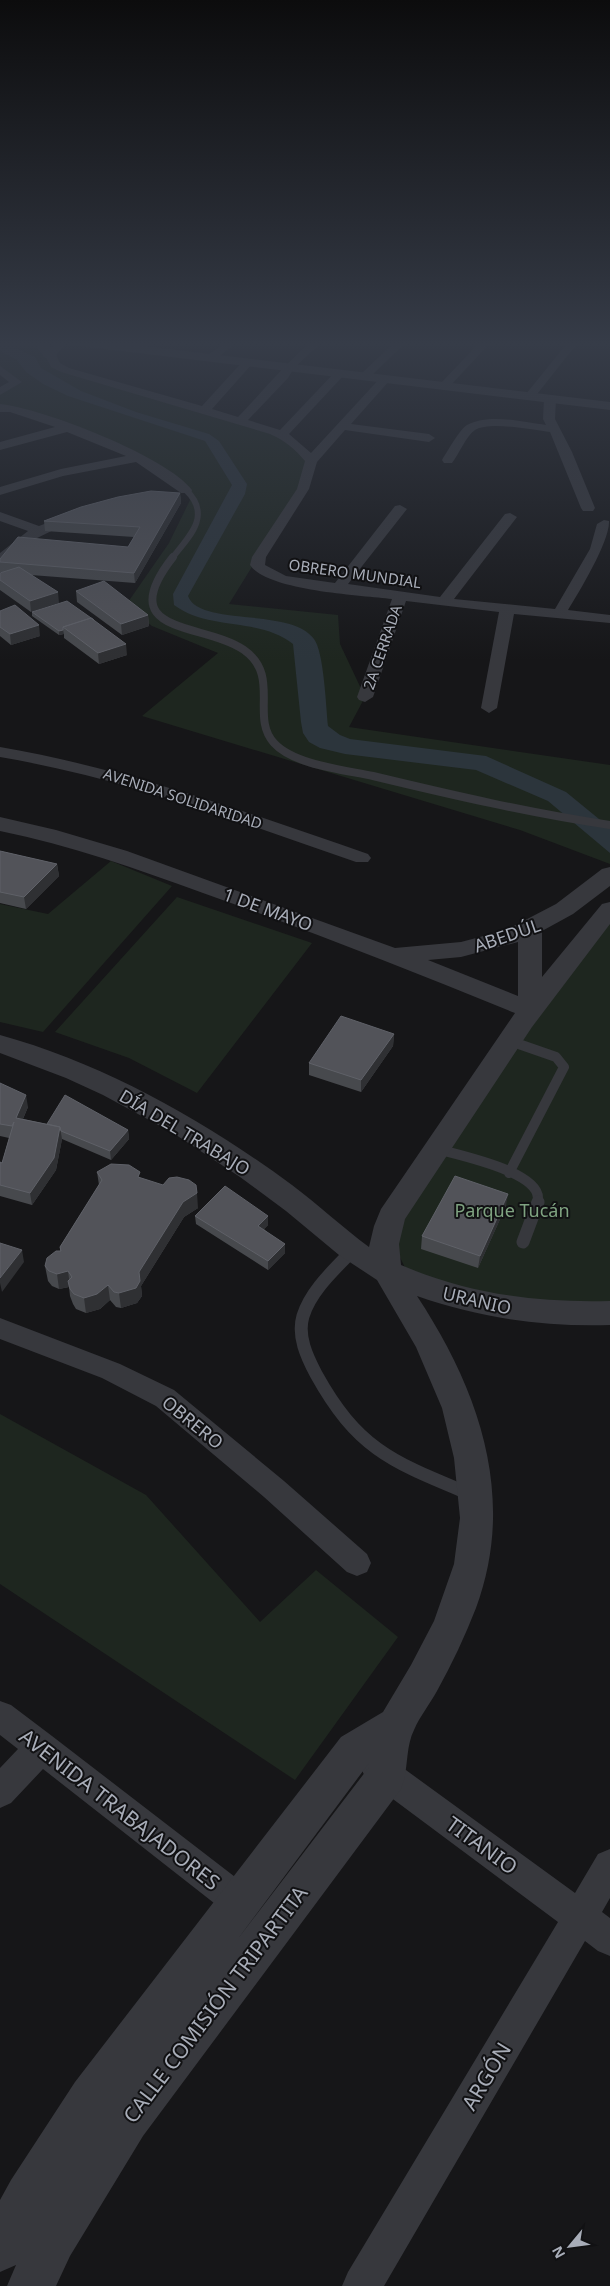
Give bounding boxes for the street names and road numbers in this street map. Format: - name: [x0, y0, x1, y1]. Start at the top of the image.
- street label: OBRERO MUNDIAL: [287, 554, 423, 592]
- street label: 2A CERRADA: [358, 602, 406, 692]
- street label: AVENIDA SOLIDARIDAD: [101, 763, 265, 833]
- street label: 1 DE MAYO: [220, 882, 316, 936]
- street label: ABEDÚL: [470, 912, 544, 958]
- street label: DÍA DEL TRABAJO: [115, 1083, 255, 1181]
- street label: URANIO: [440, 1280, 514, 1320]
- street label: OBRERO: [157, 1390, 229, 1454]
- street label: AVENIDA TRABAJADORES: [14, 1722, 226, 1896]
- street label: TITANIO: [441, 1810, 523, 1880]
- street label: CALLE COMISIÓN TRIPARTITA: [117, 1879, 314, 2128]
- street label: ARGÓN: [455, 2037, 517, 2115]

